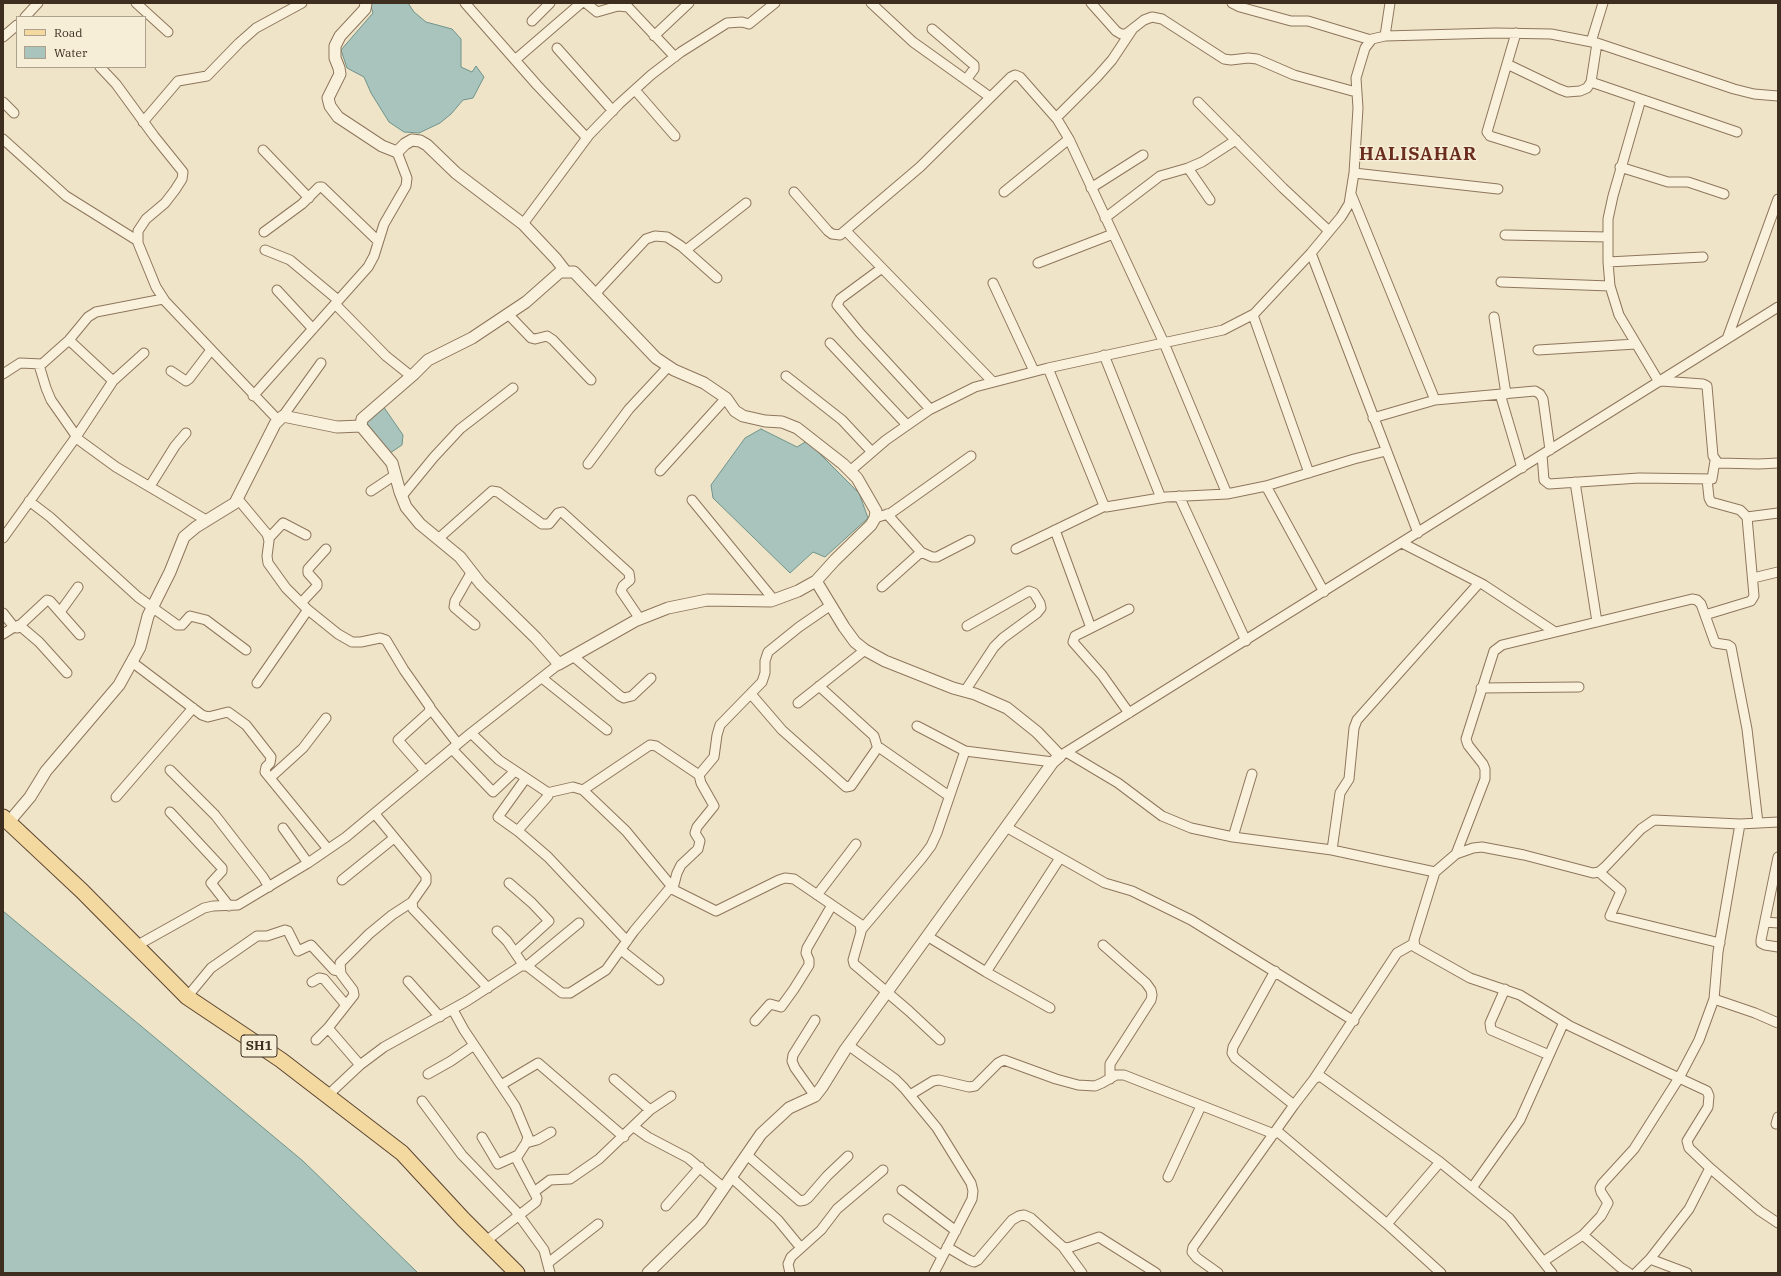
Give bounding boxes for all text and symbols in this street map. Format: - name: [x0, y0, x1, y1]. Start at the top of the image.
- legend: [16, 16, 146, 68]
- text: Road: [54, 25, 83, 40]
- text: Water: [54, 45, 87, 60]
- district label: HALISAHAR: [1359, 144, 1477, 166]
- road number: SH1: [241, 1035, 277, 1057]

